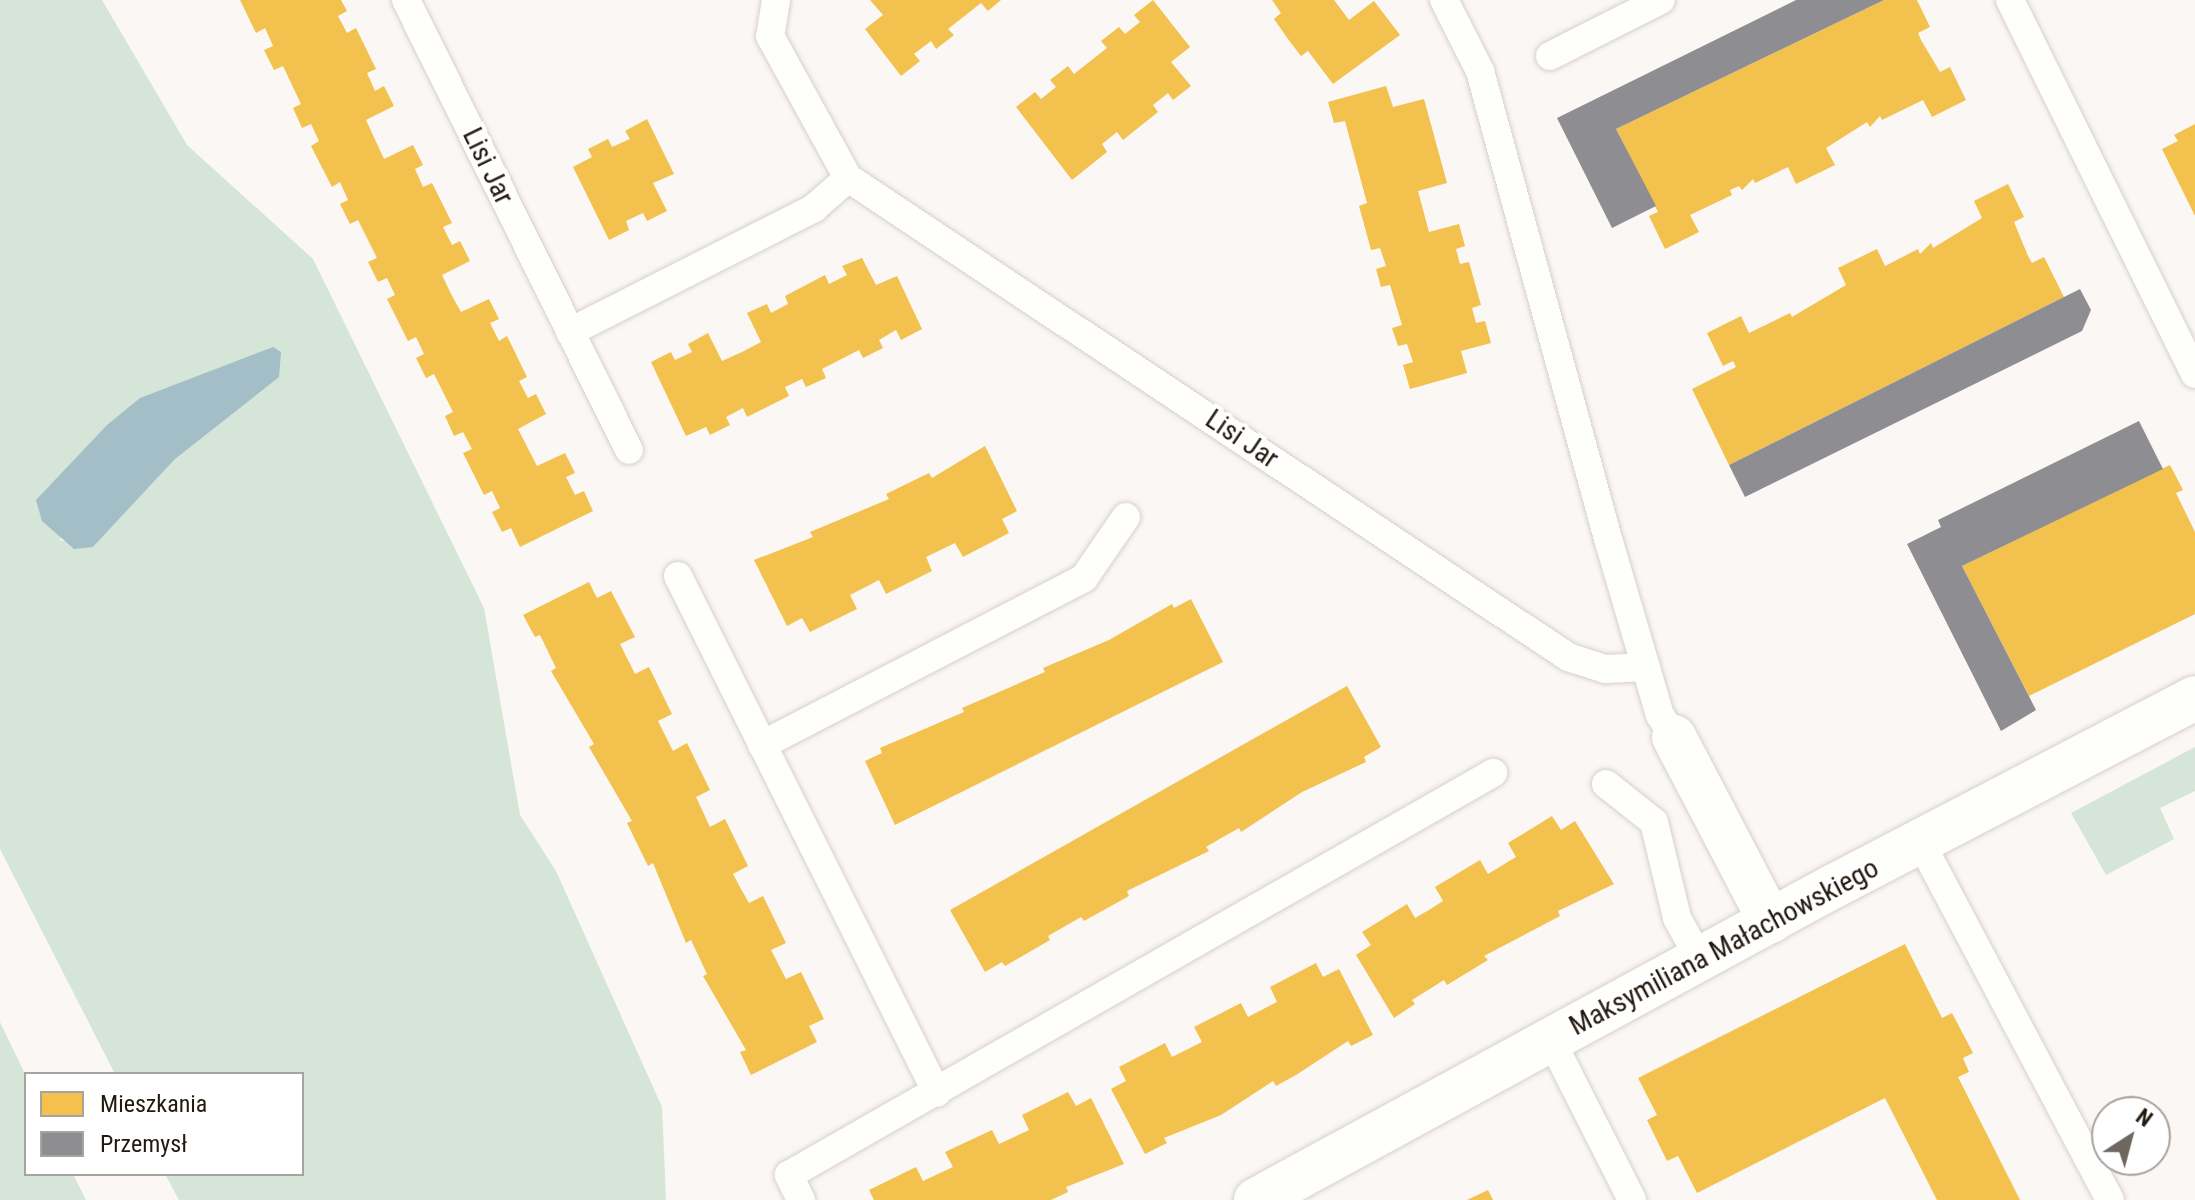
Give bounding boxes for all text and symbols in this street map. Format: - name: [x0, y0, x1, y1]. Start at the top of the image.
- street label: Lisi Jar: [455, 122, 521, 210]
- street label: Lisi Jar: [1199, 402, 1285, 476]
- street label: Maksymiliana Małachowskiego: [1564, 851, 1884, 1043]
- legend: [24, 1072, 304, 1176]
- text: Mieszkania: [100, 1090, 207, 1118]
- north arrow: [2091, 1096, 2171, 1176]
- text: N: [2131, 1104, 2157, 1132]
- text: Przemysł: [100, 1130, 187, 1158]

